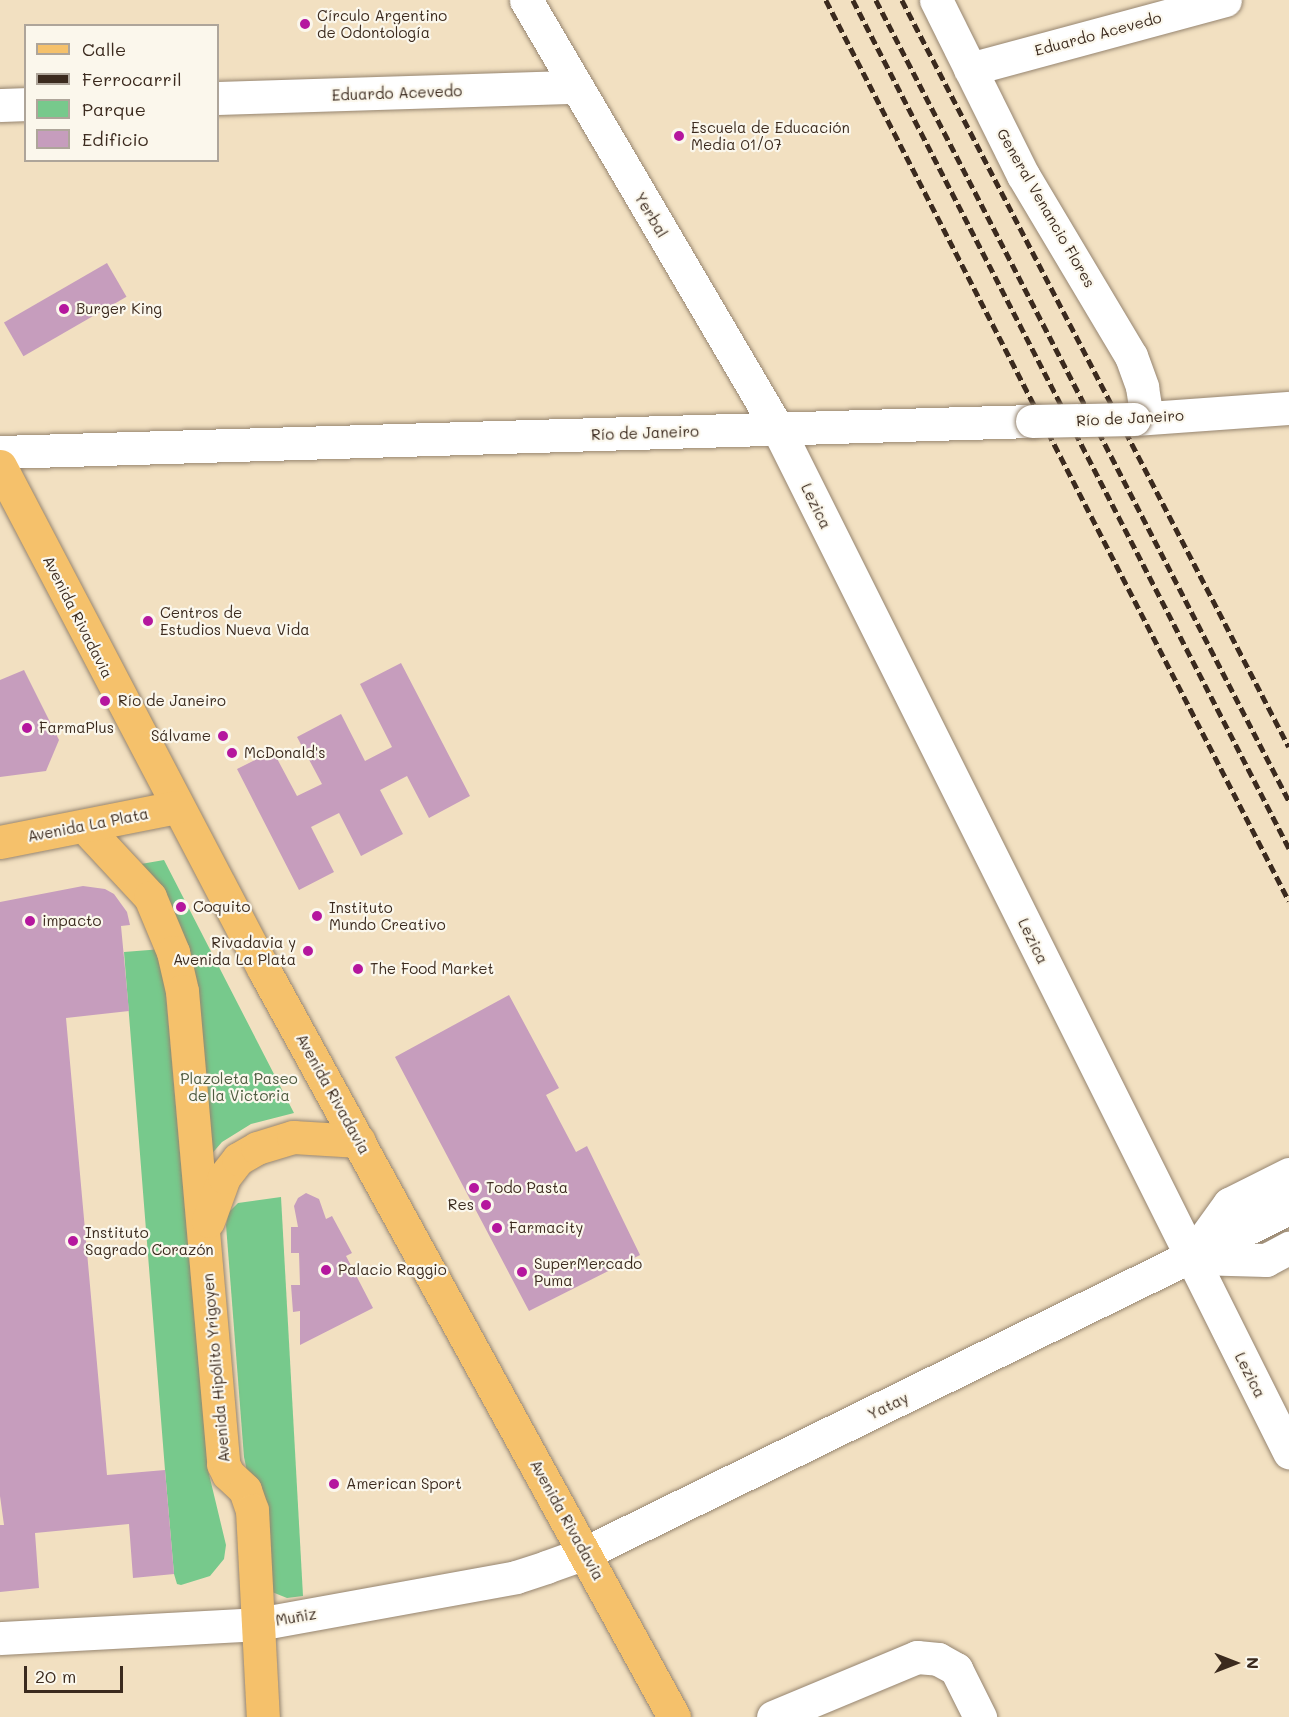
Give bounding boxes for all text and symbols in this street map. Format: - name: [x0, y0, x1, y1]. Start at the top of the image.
- place label: Círculo Argentino de Odontología: [317, 6, 447, 41]
- street label: Eduardo Acevedo: [1033, 8, 1163, 60]
- marker: Círculo Argentino de Odontología: [298, 17, 312, 31]
- legend: [24, 24, 219, 162]
- text: Calle: [82, 37, 126, 61]
- text: Ferrocarril: [82, 67, 182, 91]
- street label: Eduardo Acevedo: [331, 82, 463, 104]
- text: Parque: [82, 97, 146, 121]
- place label: Escuela de Educación Media 01/07: [691, 118, 850, 153]
- street label: General Venancio Flores: [993, 125, 1099, 291]
- text: Edificio: [82, 127, 149, 151]
- marker: Escuela de Educación Media 01/07: [672, 129, 686, 143]
- street label: Yerbal: [631, 189, 671, 241]
- place label: Burger King: [76, 300, 162, 318]
- marker: Burger King: [57, 302, 71, 316]
- street label: Río de Janeiro: [1076, 406, 1184, 430]
- street label: Río de Janeiro: [591, 422, 699, 444]
- street label: Lezica: [797, 480, 835, 532]
- street label: Avenida Rivadavia: [39, 553, 117, 681]
- place label: Centros de Estudios Nueva Vida: [160, 603, 310, 638]
- marker: Centros de Estudios Nueva Vida: [141, 614, 155, 628]
- marker: Río de Janeiro: [96, 692, 114, 710]
- place label: Río de Janeiro: [118, 692, 226, 710]
- place label: FarmaPlus: [39, 719, 114, 737]
- marker: FarmaPlus: [20, 721, 34, 735]
- place label: Sálvame: [151, 727, 211, 745]
- marker: Sálvame: [216, 729, 230, 743]
- place label: McDonald's: [244, 744, 326, 762]
- marker: McDonald's: [225, 746, 239, 760]
- street label: Avenida La Plata: [26, 804, 150, 846]
- place label: Coquito: [193, 898, 251, 916]
- place label: Instituto Mundo Creativo: [329, 898, 446, 933]
- marker: Coquito: [174, 900, 188, 914]
- marker: Instituto Mundo Creativo: [310, 909, 324, 923]
- place label: impacto: [42, 912, 101, 930]
- marker: impacto: [23, 914, 37, 928]
- street label: Lezica: [1014, 915, 1052, 967]
- place label: Rivadavia y Avenida La Plata: [173, 933, 296, 968]
- marker: Rivadavia y Avenida La Plata: [301, 944, 315, 958]
- place label: The Food Market: [370, 960, 494, 978]
- marker: The Food Market: [351, 962, 365, 976]
- street label: Avenida Rivadavia: [292, 1031, 374, 1157]
- park label: Plazoleta Paseo de la Victoria: [180, 1069, 298, 1104]
- place label: Todo Pasta: [486, 1179, 568, 1197]
- marker: Todo Pasta: [467, 1181, 481, 1195]
- place label: Res: [448, 1196, 474, 1214]
- marker: Res: [479, 1198, 493, 1212]
- place label: Farmacity: [509, 1219, 583, 1237]
- marker: Farmacity: [490, 1221, 504, 1235]
- place label: Instituto Sagrado Corazón: [85, 1223, 214, 1258]
- marker: Instituto Sagrado Corazón: [66, 1234, 80, 1248]
- place label: SuperMercado Puma: [534, 1254, 642, 1289]
- place label: Palacio Raggio: [338, 1261, 447, 1279]
- marker: Palacio Raggio: [319, 1263, 333, 1277]
- marker: SuperMercado Puma: [515, 1265, 529, 1279]
- street label: Avenida Hipólito Yrigoyen: [199, 1273, 233, 1463]
- street label: Lezica: [1231, 1349, 1269, 1401]
- street label: Yatay: [865, 1388, 911, 1424]
- street label: Avenida Rivadavia: [526, 1457, 608, 1583]
- place label: American Sport: [346, 1475, 462, 1493]
- marker: American Sport: [327, 1477, 341, 1491]
- street label: Muñiz: [274, 1605, 318, 1629]
- north arrow: [1205, 1633, 1265, 1693]
- scale bar: [27, 1654, 126, 1692]
- text: N: [1243, 1657, 1264, 1669]
- text: 20 m: [35, 1664, 76, 1688]

